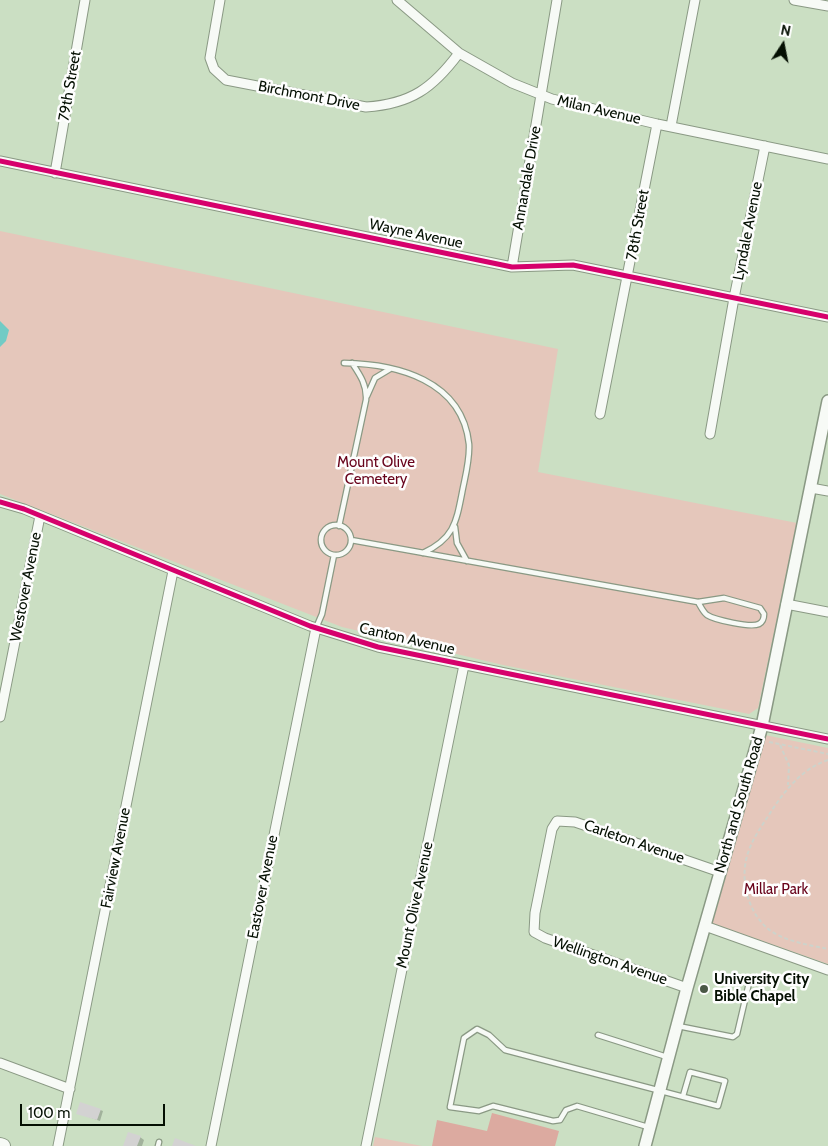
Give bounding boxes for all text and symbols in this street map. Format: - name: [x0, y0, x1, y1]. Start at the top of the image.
- north arrow: [758, 20, 808, 70]
- text: N: [779, 20, 792, 40]
- street label: 79th Street: [55, 49, 85, 123]
- street label: Birchmont Drive: [257, 77, 361, 115]
- street label: Milan Avenue: [555, 92, 643, 128]
- street label: Annandale Drive: [509, 125, 545, 231]
- street label: Lyndale Avenue: [730, 180, 766, 282]
- street label: 78th Street: [623, 188, 653, 262]
- street label: Wayne Avenue: [368, 215, 464, 253]
- park label: Mount Olive Cemetery: [337, 454, 415, 489]
- street label: Westover Avenue: [7, 531, 45, 643]
- street label: Canton Avenue: [358, 619, 456, 659]
- street label: North and South Road: [711, 735, 767, 875]
- street label: Fairview Avenue: [97, 806, 135, 910]
- street label: Carleton Avenue: [581, 816, 687, 868]
- street label: Eastover Avenue: [244, 834, 282, 940]
- street label: Mount Olive Avenue: [393, 840, 437, 970]
- park label: Millar Park: [744, 881, 808, 899]
- street label: Wellington Avenue: [550, 933, 670, 989]
- place label: University City Bible Chapel: [714, 971, 809, 1006]
- marker: University City Bible Chapel: [698, 983, 710, 995]
- scale bar: [22, 1094, 168, 1126]
- text: 100 m: [28, 1104, 70, 1122]

